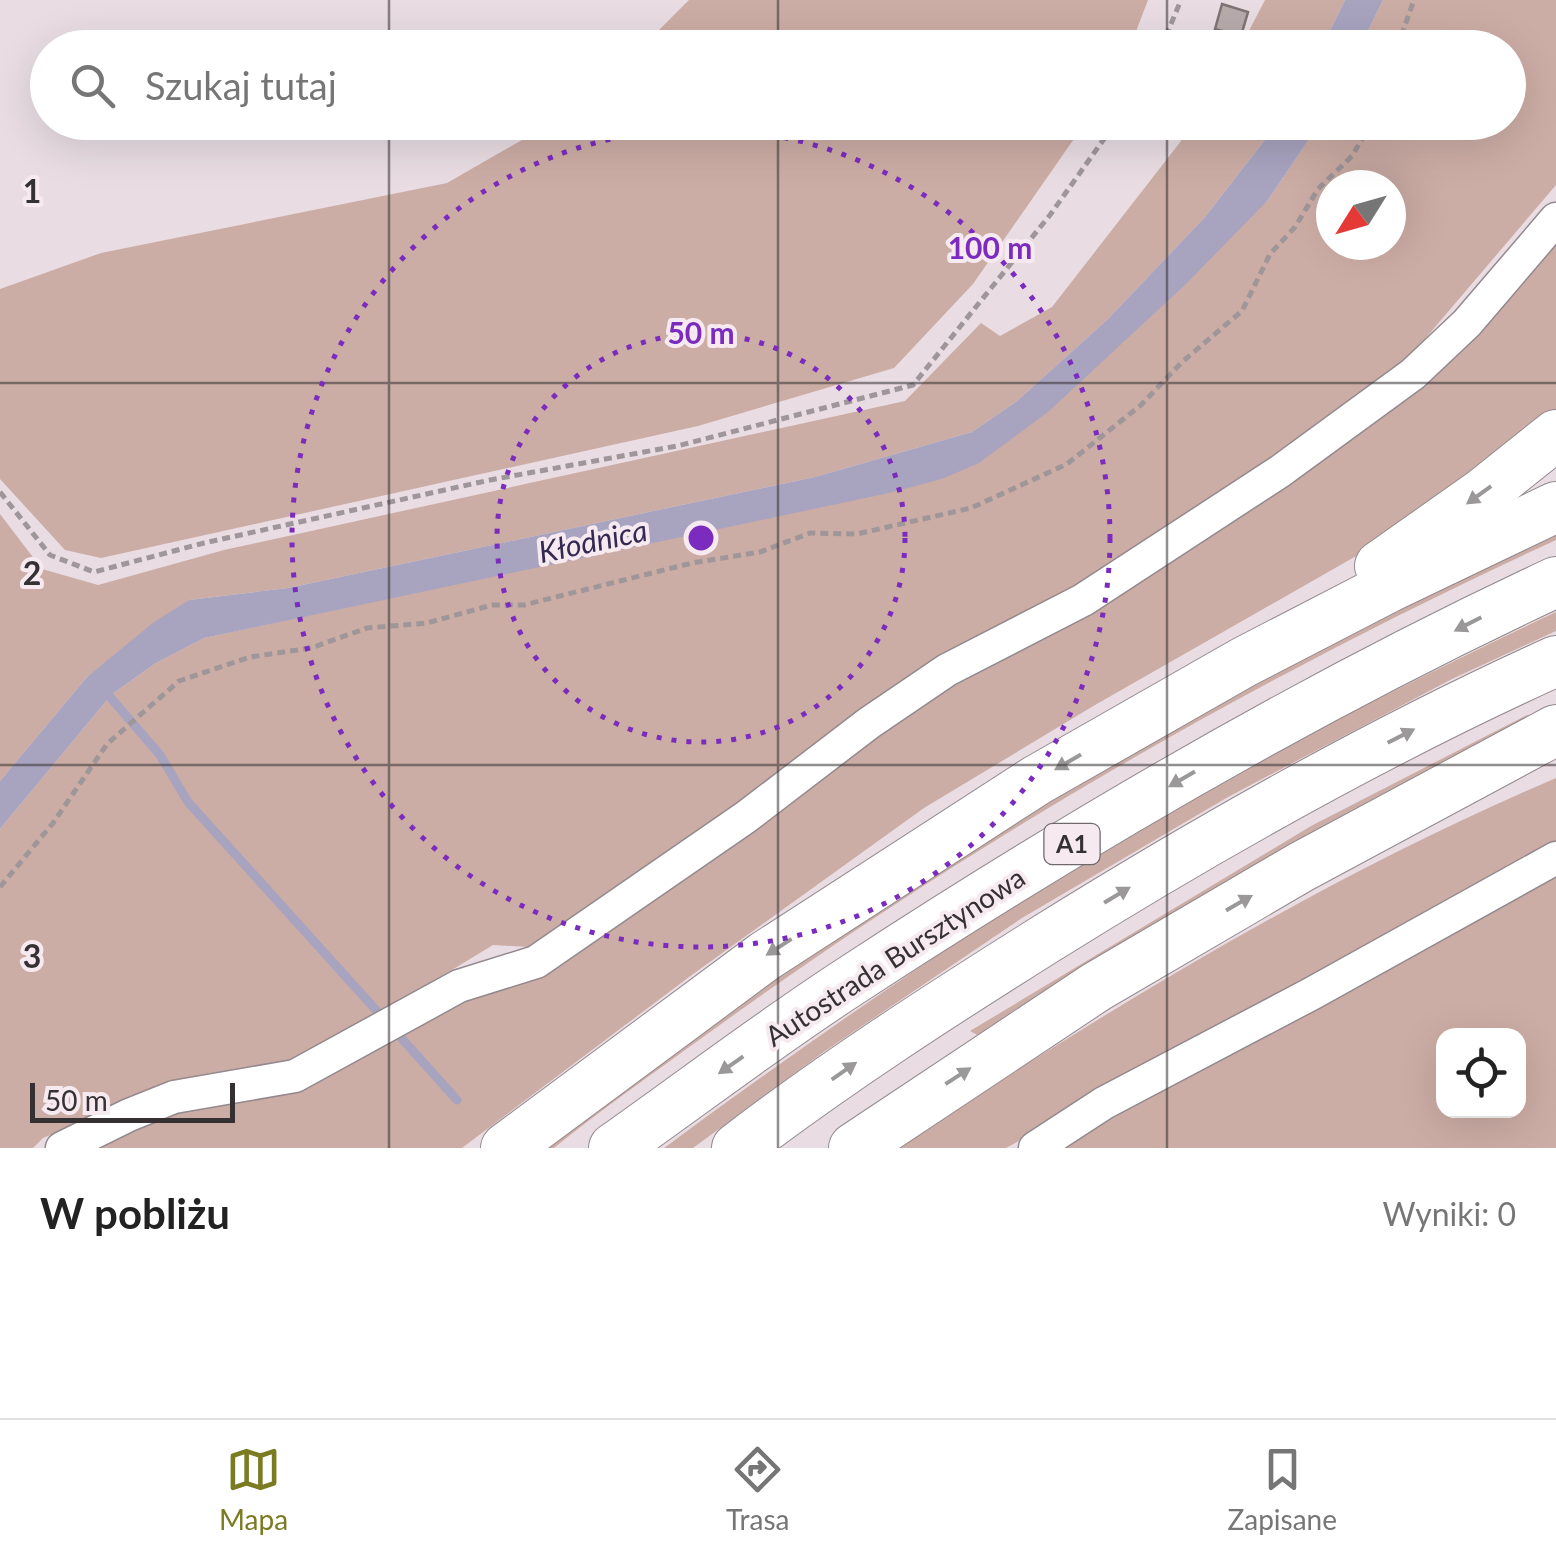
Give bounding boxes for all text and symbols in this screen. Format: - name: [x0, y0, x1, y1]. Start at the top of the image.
- search box: [30, 30, 1526, 140]
- icon: search: [65, 58, 120, 113]
- text: Szukaj tutaj: [145, 62, 337, 108]
- north arrow: [1316, 170, 1406, 260]
- text: 1: [23, 171, 41, 210]
- text: 100 m: [948, 229, 1032, 265]
- text: 50 m: [667, 314, 735, 350]
- one-way arrow: [1466, 485, 1493, 504]
- water label: Kłodnica: [535, 511, 650, 569]
- centre of rings: [683, 520, 719, 556]
- text: 2: [23, 553, 41, 592]
- one-way arrow: [1453, 615, 1482, 632]
- one-way arrow: [1387, 728, 1416, 745]
- one-way arrow: [1054, 753, 1082, 771]
- one-way arrow: [1168, 770, 1197, 787]
- road number: A1: [1044, 824, 1100, 864]
- street label: Autostrada Bursztynowa: [758, 859, 1031, 1053]
- one-way arrow: [1103, 887, 1131, 904]
- one-way arrow: [1225, 895, 1253, 912]
- text: 3: [23, 936, 41, 975]
- one-way arrow: [765, 937, 793, 955]
- map controls: [1436, 1028, 1526, 1118]
- button: locate: [1436, 1028, 1526, 1118]
- one-way arrow: [718, 1055, 744, 1074]
- one-way arrow: [830, 1061, 857, 1081]
- one-way arrow: [945, 1067, 972, 1085]
- scale bar: [30, 1078, 235, 1122]
- text: 50 m: [45, 1083, 108, 1117]
- text: W pobliżu: [40, 1188, 230, 1238]
- text: Wyniki: 0: [1383, 1194, 1516, 1233]
- tab: Mapa: [219, 1442, 288, 1536]
- tab: Trasa: [726, 1442, 789, 1536]
- tab: Zapisane: [1227, 1442, 1337, 1536]

